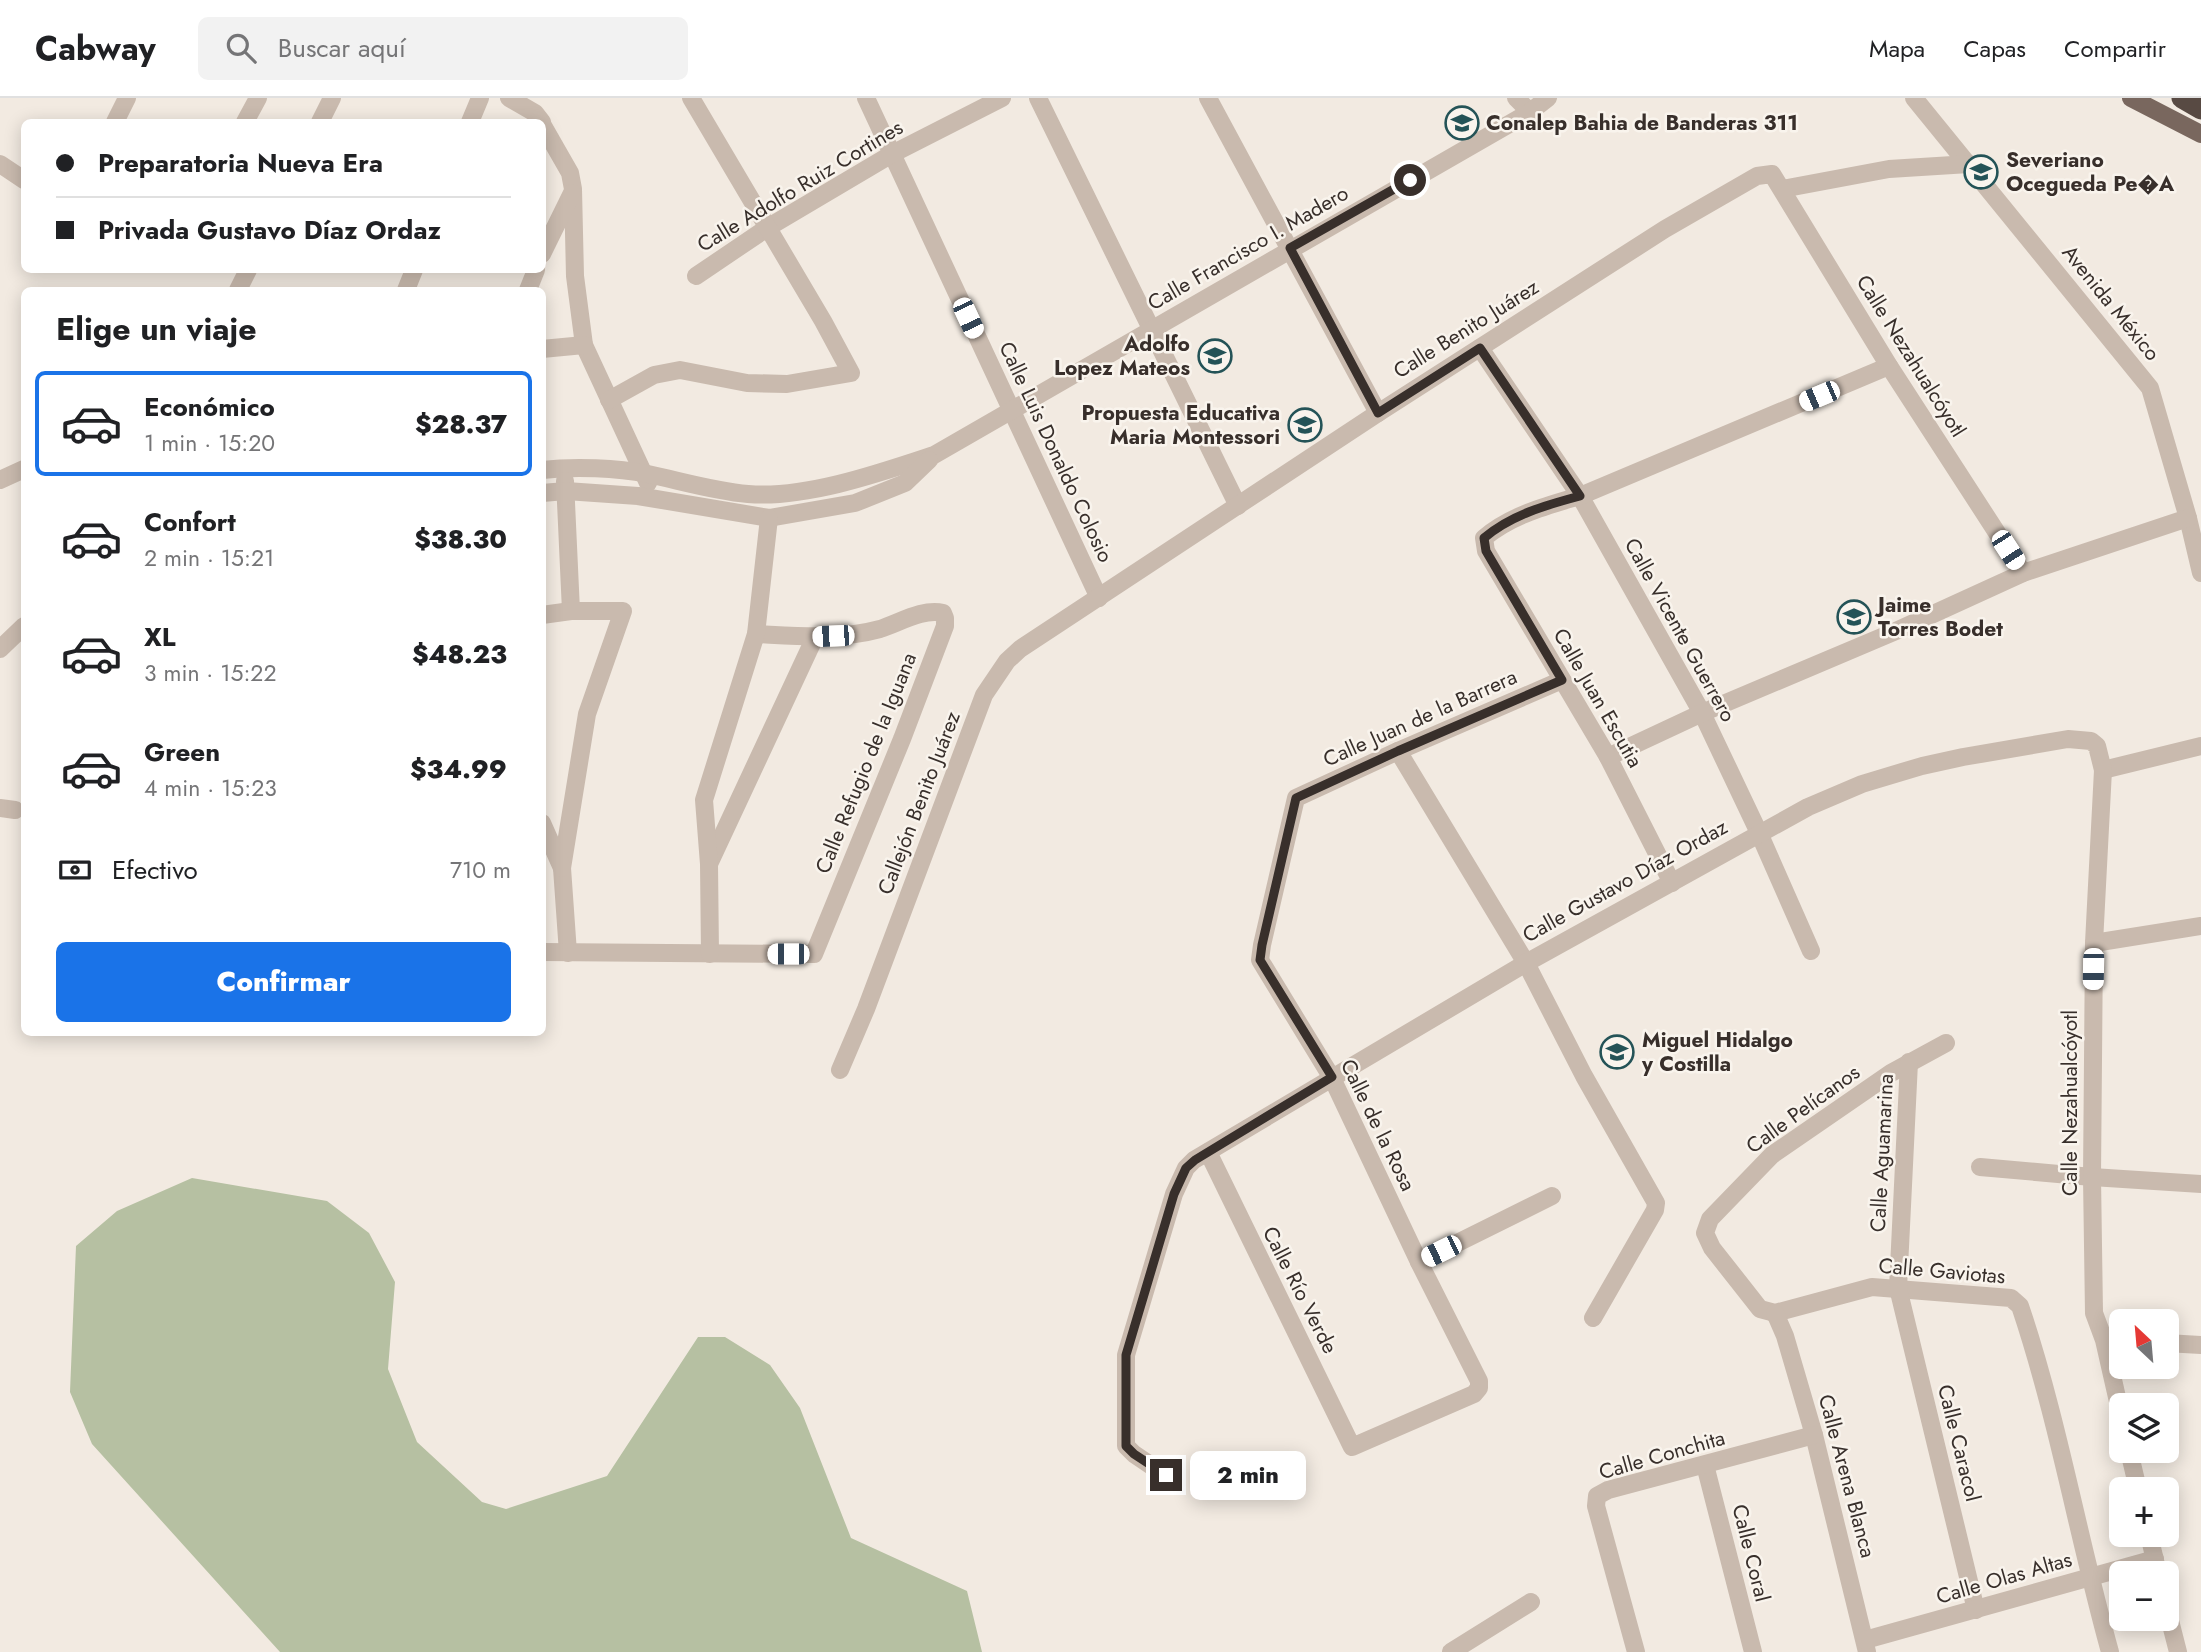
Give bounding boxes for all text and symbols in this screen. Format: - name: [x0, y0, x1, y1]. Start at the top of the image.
- search box: [198, 17, 688, 80]
- text: Cabway: [35, 25, 156, 72]
- icon: search: [222, 29, 260, 67]
- text: Buscar aquí: [278, 29, 406, 67]
- text: Mapa: [1869, 31, 1925, 66]
- text: Capas: [1963, 31, 2026, 66]
- text: Compartir: [2064, 31, 2166, 66]
- school or university icon: Conalep Bahia de Banderas 311: [1443, 104, 1481, 142]
- place label: Conalep Bahia de Banderas 311: [1486, 108, 1798, 138]
- street label: Calle Adolfo Ruiz Cortines: [691, 113, 909, 259]
- text: Preparatoria Nueva Era: [98, 144, 383, 182]
- place label: Severiano Ocegueda Pe�A: [2006, 145, 2175, 199]
- school or university icon: Severiano Ocegueda Pe�A: [1962, 153, 2000, 191]
- route start: [1394, 164, 1426, 196]
- street label: Calle Francisco I. Madero: [1142, 178, 1354, 318]
- text: Privada Gustavo Díaz Ordaz: [98, 211, 441, 249]
- street label: Avenida México: [2055, 239, 2167, 367]
- street label: Calle Nezahualcóyotl: [1849, 269, 1973, 443]
- street label: Calle Benito Juárez: [1387, 272, 1545, 386]
- car: [950, 295, 987, 341]
- text: Elige un viaje: [56, 306, 257, 352]
- place label: Adolfo Lopez Mateos: [1054, 329, 1190, 383]
- street label: Calle Luis Donaldo Colosio: [992, 337, 1120, 567]
- school or university icon: Adolfo Lopez Mateos: [1196, 337, 1234, 375]
- car: [1796, 378, 1843, 414]
- text: Económico: [144, 388, 275, 426]
- icon: car: [60, 392, 123, 455]
- place label: Propuesta Educativa Maria Montessori: [1081, 398, 1280, 452]
- text: $28.37: [415, 405, 507, 443]
- school or university icon: Propuesta Educativa Maria Montessori: [1286, 406, 1324, 444]
- text: 1 min · 15:20: [144, 426, 275, 460]
- text: Confort: [144, 503, 236, 541]
- icon: car: [60, 507, 123, 570]
- text: $38.30: [414, 520, 507, 558]
- car: [1988, 527, 2029, 573]
- street label: Calle Vicente Guerrero: [1617, 533, 1743, 727]
- text: 2 min · 15:21: [144, 541, 274, 575]
- place label: Jaime Torres Bodet: [1874, 590, 2003, 644]
- school or university icon: Jaime Torres Bodet: [1835, 598, 1873, 636]
- text: XL: [144, 618, 176, 656]
- icon: car: [60, 622, 123, 685]
- street label: Calle Juan Escutia: [1546, 623, 1650, 773]
- car: [812, 625, 855, 647]
- text: $48.23: [412, 635, 507, 673]
- street label: Calle Refugio de la Iguana: [808, 648, 924, 878]
- text: 3 min · 15:22: [144, 656, 277, 690]
- street label: Calle Juan de la Barrera: [1318, 662, 1522, 774]
- street label: Callejón Benito Juárez: [870, 707, 968, 899]
- text: Green: [144, 733, 220, 771]
- icon: car: [60, 737, 123, 800]
- text: $34.99: [410, 750, 507, 788]
- text: 4 min · 15:23: [144, 771, 277, 805]
- street label: Calle Gustavo Díaz Ordaz: [1517, 812, 1733, 950]
- icon: cash: [56, 851, 94, 889]
- text: Efectivo: [112, 851, 198, 889]
- text: 710 m: [450, 853, 511, 887]
- button: Confirmar: [56, 942, 511, 1022]
- car: [768, 944, 810, 965]
- car: [2083, 948, 2104, 990]
- street label: Calle Nezahualcóyotl: [2055, 1010, 2085, 1196]
- place label: Miguel Hidalgo y Costilla: [1641, 1025, 1793, 1079]
- school or university icon: Miguel Hidalgo y Costilla: [1598, 1033, 1636, 1071]
- street label: Calle de la Rosa: [1333, 1054, 1423, 1196]
- street label: Calle Pelícanos: [1740, 1057, 1866, 1161]
- street label: Calle Aguamarina: [1863, 1073, 1901, 1233]
- street label: Calle Río Verde: [1255, 1221, 1345, 1359]
- car: [1418, 1232, 1465, 1270]
- street label: Calle Gaviotas: [1877, 1251, 2007, 1291]
- north arrow: [2109, 1309, 2179, 1379]
- map controls: [2109, 1309, 2179, 1631]
- street label: Calle Caracol: [1930, 1381, 1988, 1505]
- street label: Calle Arena Blanca: [1811, 1391, 1883, 1561]
- button: layers: [2109, 1393, 2179, 1463]
- street label: Calle Conchita: [1595, 1423, 1729, 1487]
- callout: 2 min: [1190, 1450, 1306, 1500]
- text: 2 min: [1217, 1458, 1279, 1492]
- route end: [1150, 1459, 1182, 1491]
- button: +: [2109, 1477, 2179, 1547]
- street label: Calle Coral: [1724, 1501, 1778, 1605]
- street label: Calle Olas Altas: [1933, 1544, 2075, 1612]
- button: −: [2109, 1561, 2179, 1631]

